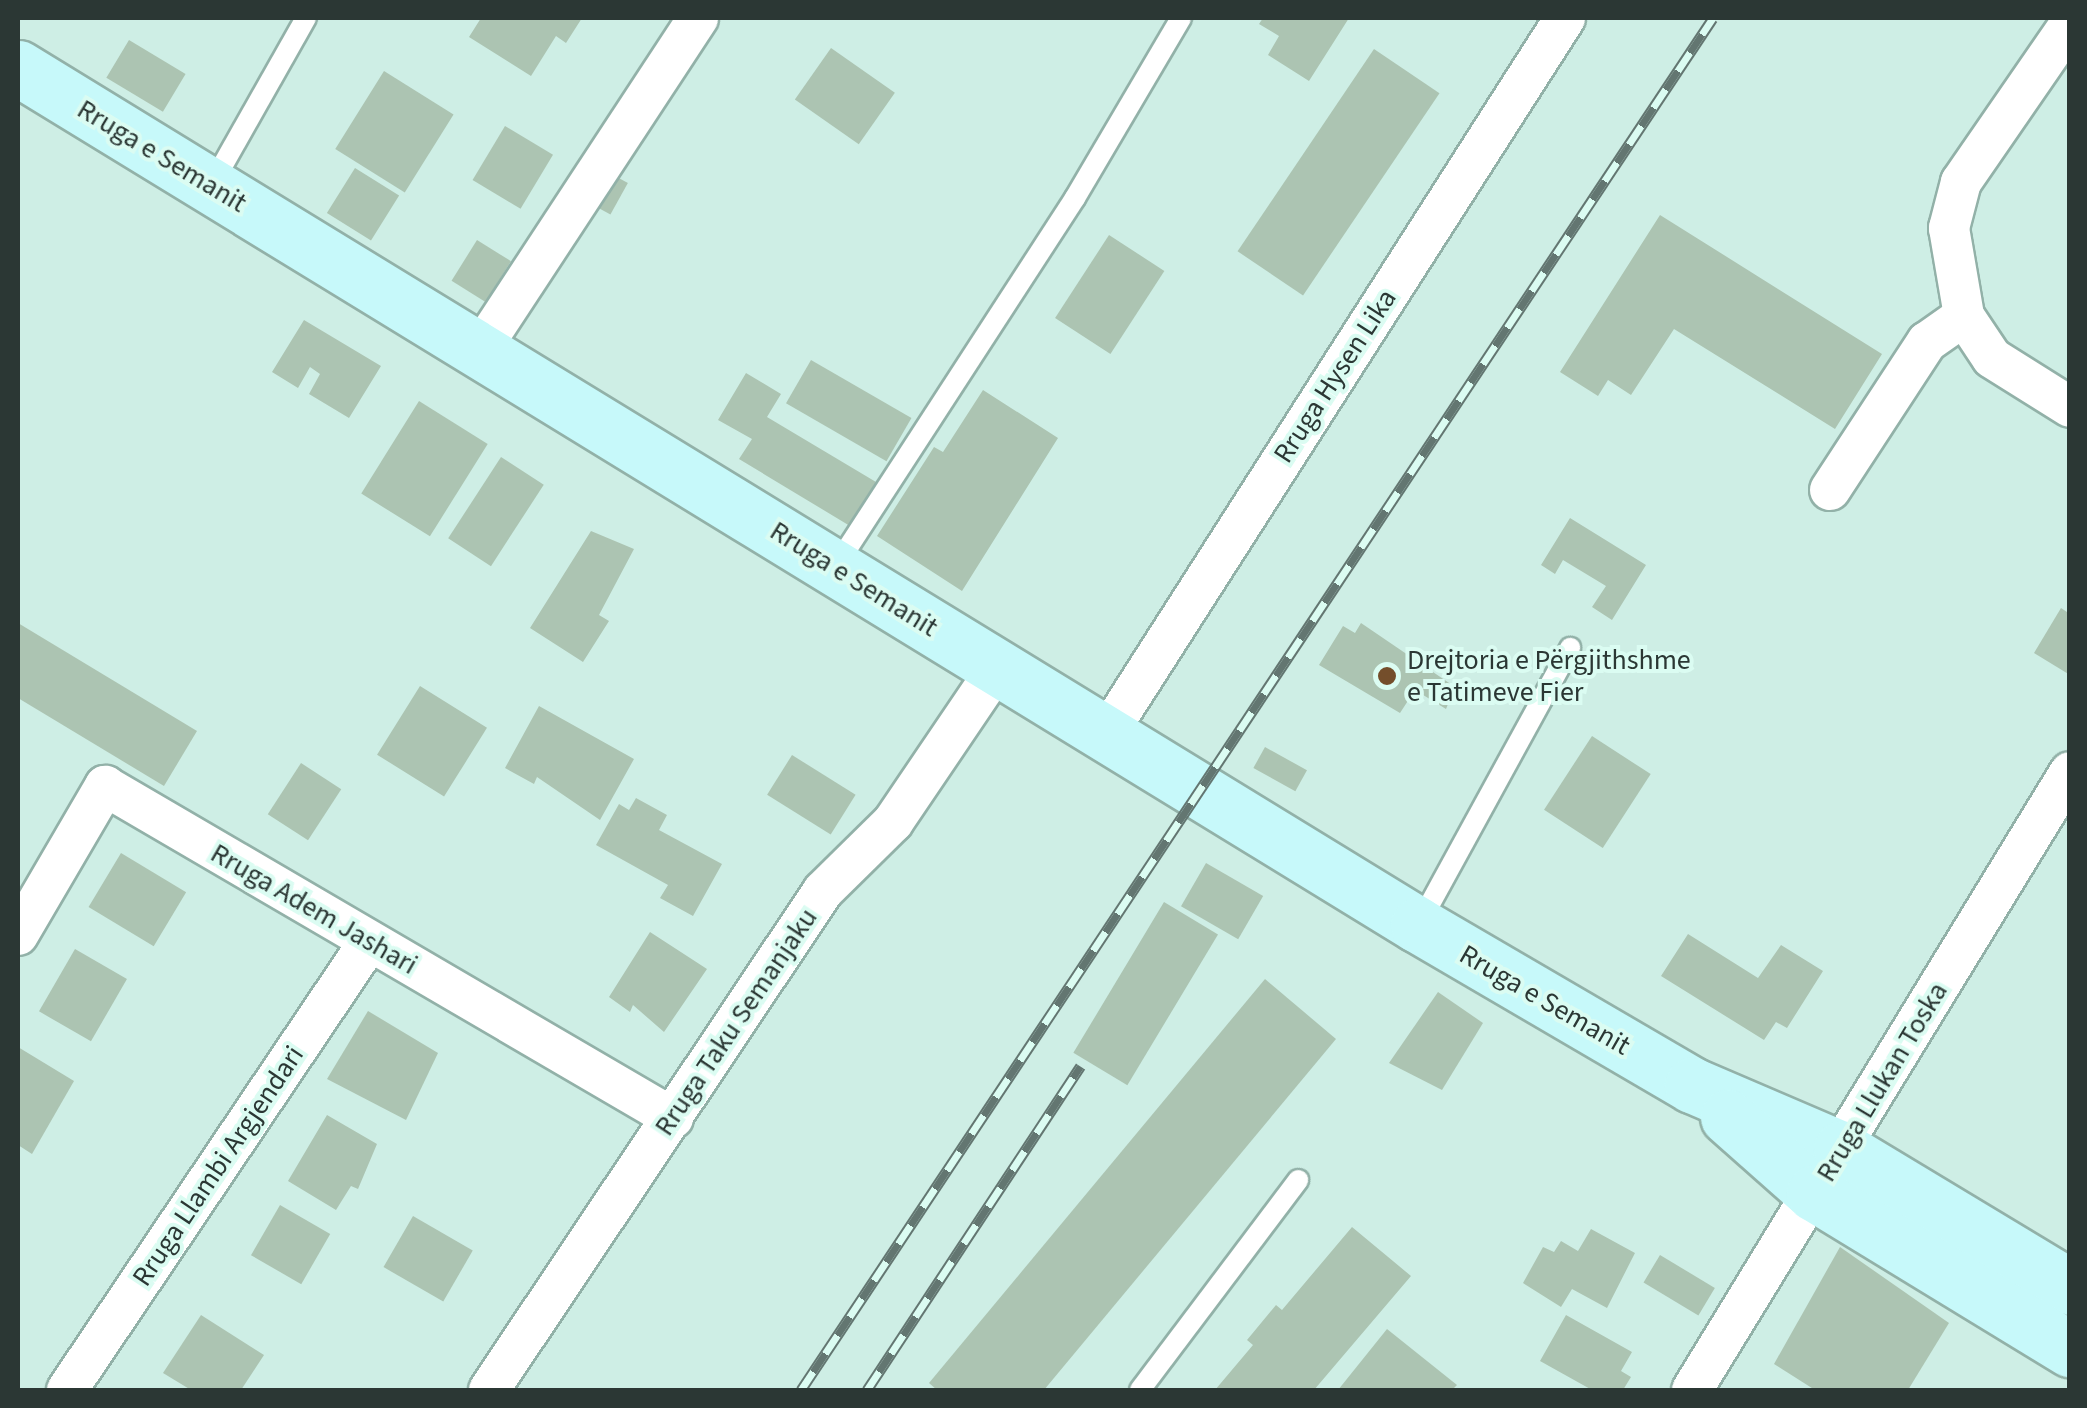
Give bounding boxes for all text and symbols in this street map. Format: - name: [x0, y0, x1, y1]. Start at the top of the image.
- street label: Rruga e Semanit: [71, 92, 253, 220]
- street label: Rruga Hysen Lika: [1266, 283, 1404, 469]
- street label: Rruga e Semanit: [764, 514, 944, 644]
- place label: Drejtoria e Përgjithshme e Tatimeve Fier: [1407, 643, 1691, 709]
- marker: Drejtoria e Përgjithshme e Tatimeve Fier: [1376, 665, 1398, 687]
- street label: Rruga Adem Jashari: [205, 836, 423, 982]
- street label: Rruga Taku Semanjaku: [647, 902, 825, 1142]
- street label: Rruga e Semanit: [1454, 938, 1636, 1062]
- street label: Rruga Llukan Toska: [1809, 976, 1955, 1188]
- street label: Rruga Llambi Argjendari: [125, 1040, 311, 1292]

